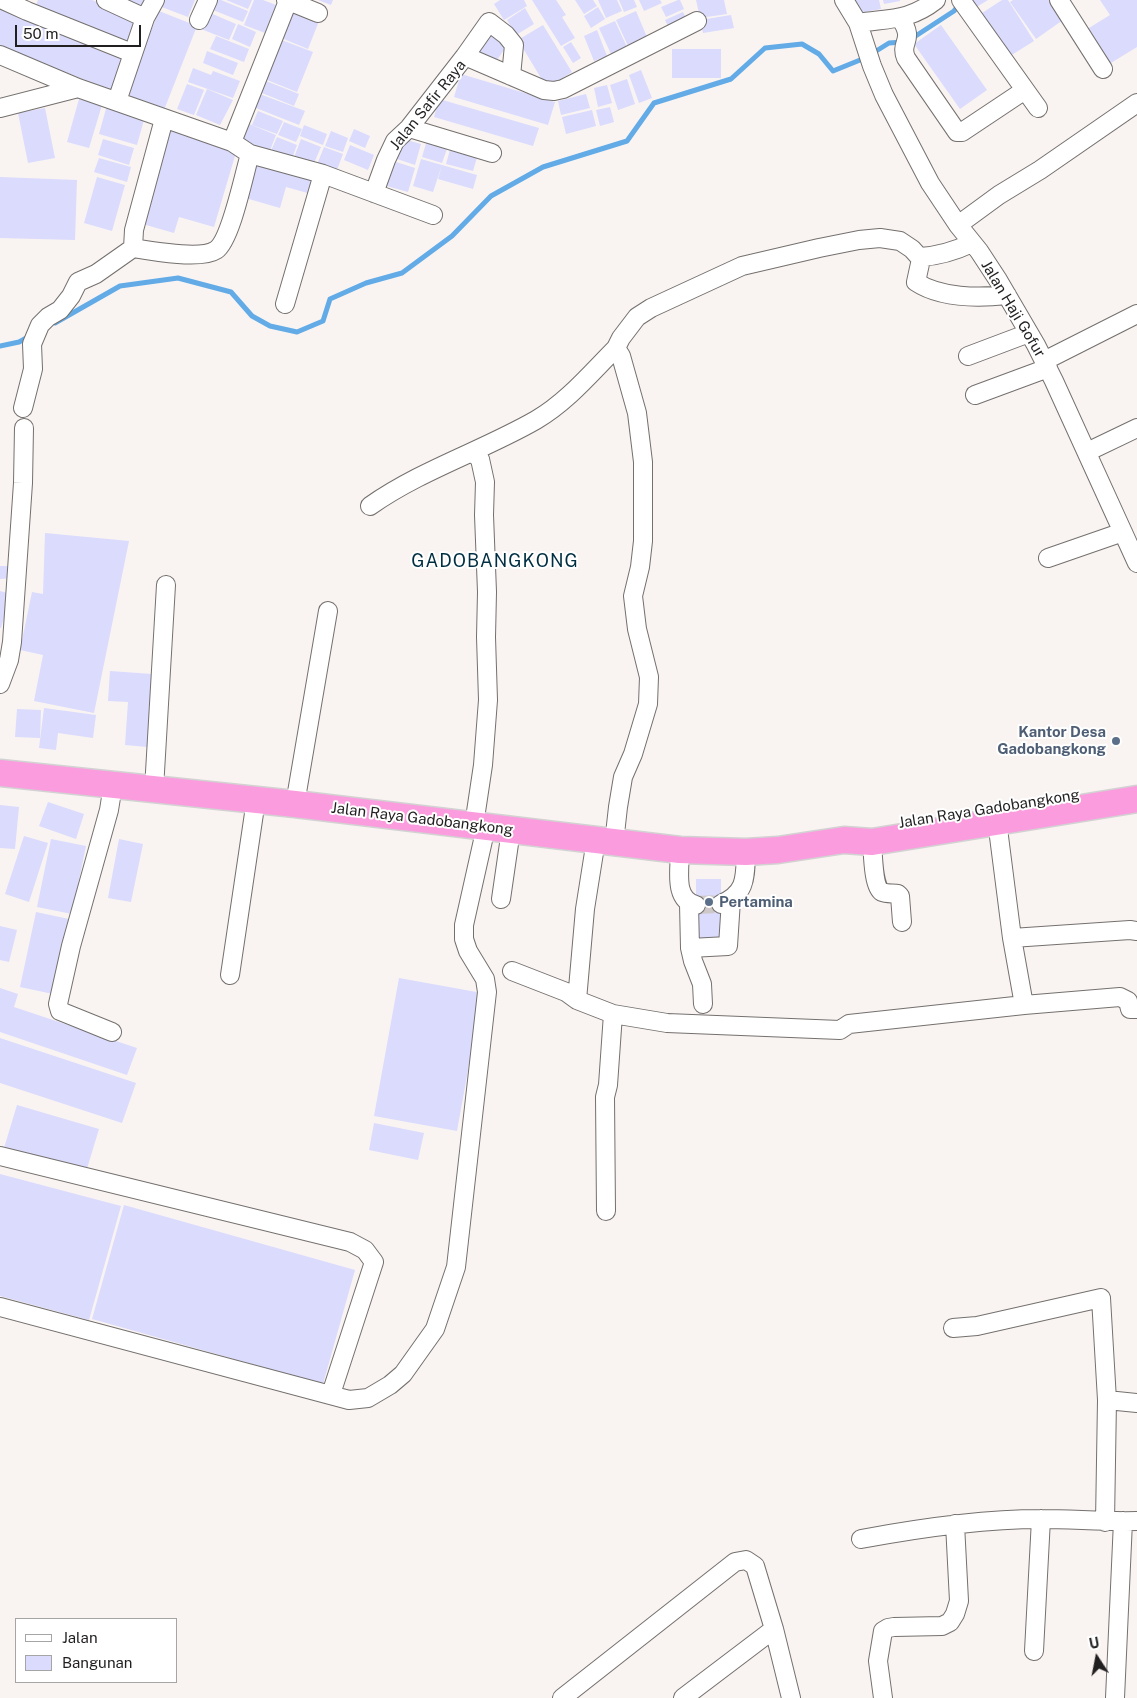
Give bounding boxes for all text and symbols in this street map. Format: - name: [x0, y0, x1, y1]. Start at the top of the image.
- scale bar: [18, 15, 144, 47]
- text: 50 m: [23, 25, 58, 42]
- street label: Jalan Safir Raya: [386, 56, 470, 154]
- street label: Jalan Haji Gofur: [977, 257, 1049, 361]
- district label: GADOBANGKONG: [410, 550, 580, 572]
- place label: Kantor Desa Gadobangkong: [997, 723, 1106, 758]
- marker: Kantor Desa Gadobangkong: [1110, 735, 1122, 747]
- street label: Jalan Raya Gadobangkong: [897, 786, 1081, 832]
- street label: Jalan Raya Gadobangkong: [330, 799, 514, 839]
- place label: Pertamina: [719, 893, 793, 911]
- marker: Pertamina: [703, 896, 715, 908]
- legend: [15, 1618, 178, 1683]
- text: Jalan: [62, 1629, 98, 1646]
- north arrow: [1072, 1633, 1122, 1683]
- text: U: [1088, 1634, 1101, 1652]
- text: Bangunan: [62, 1654, 133, 1671]

